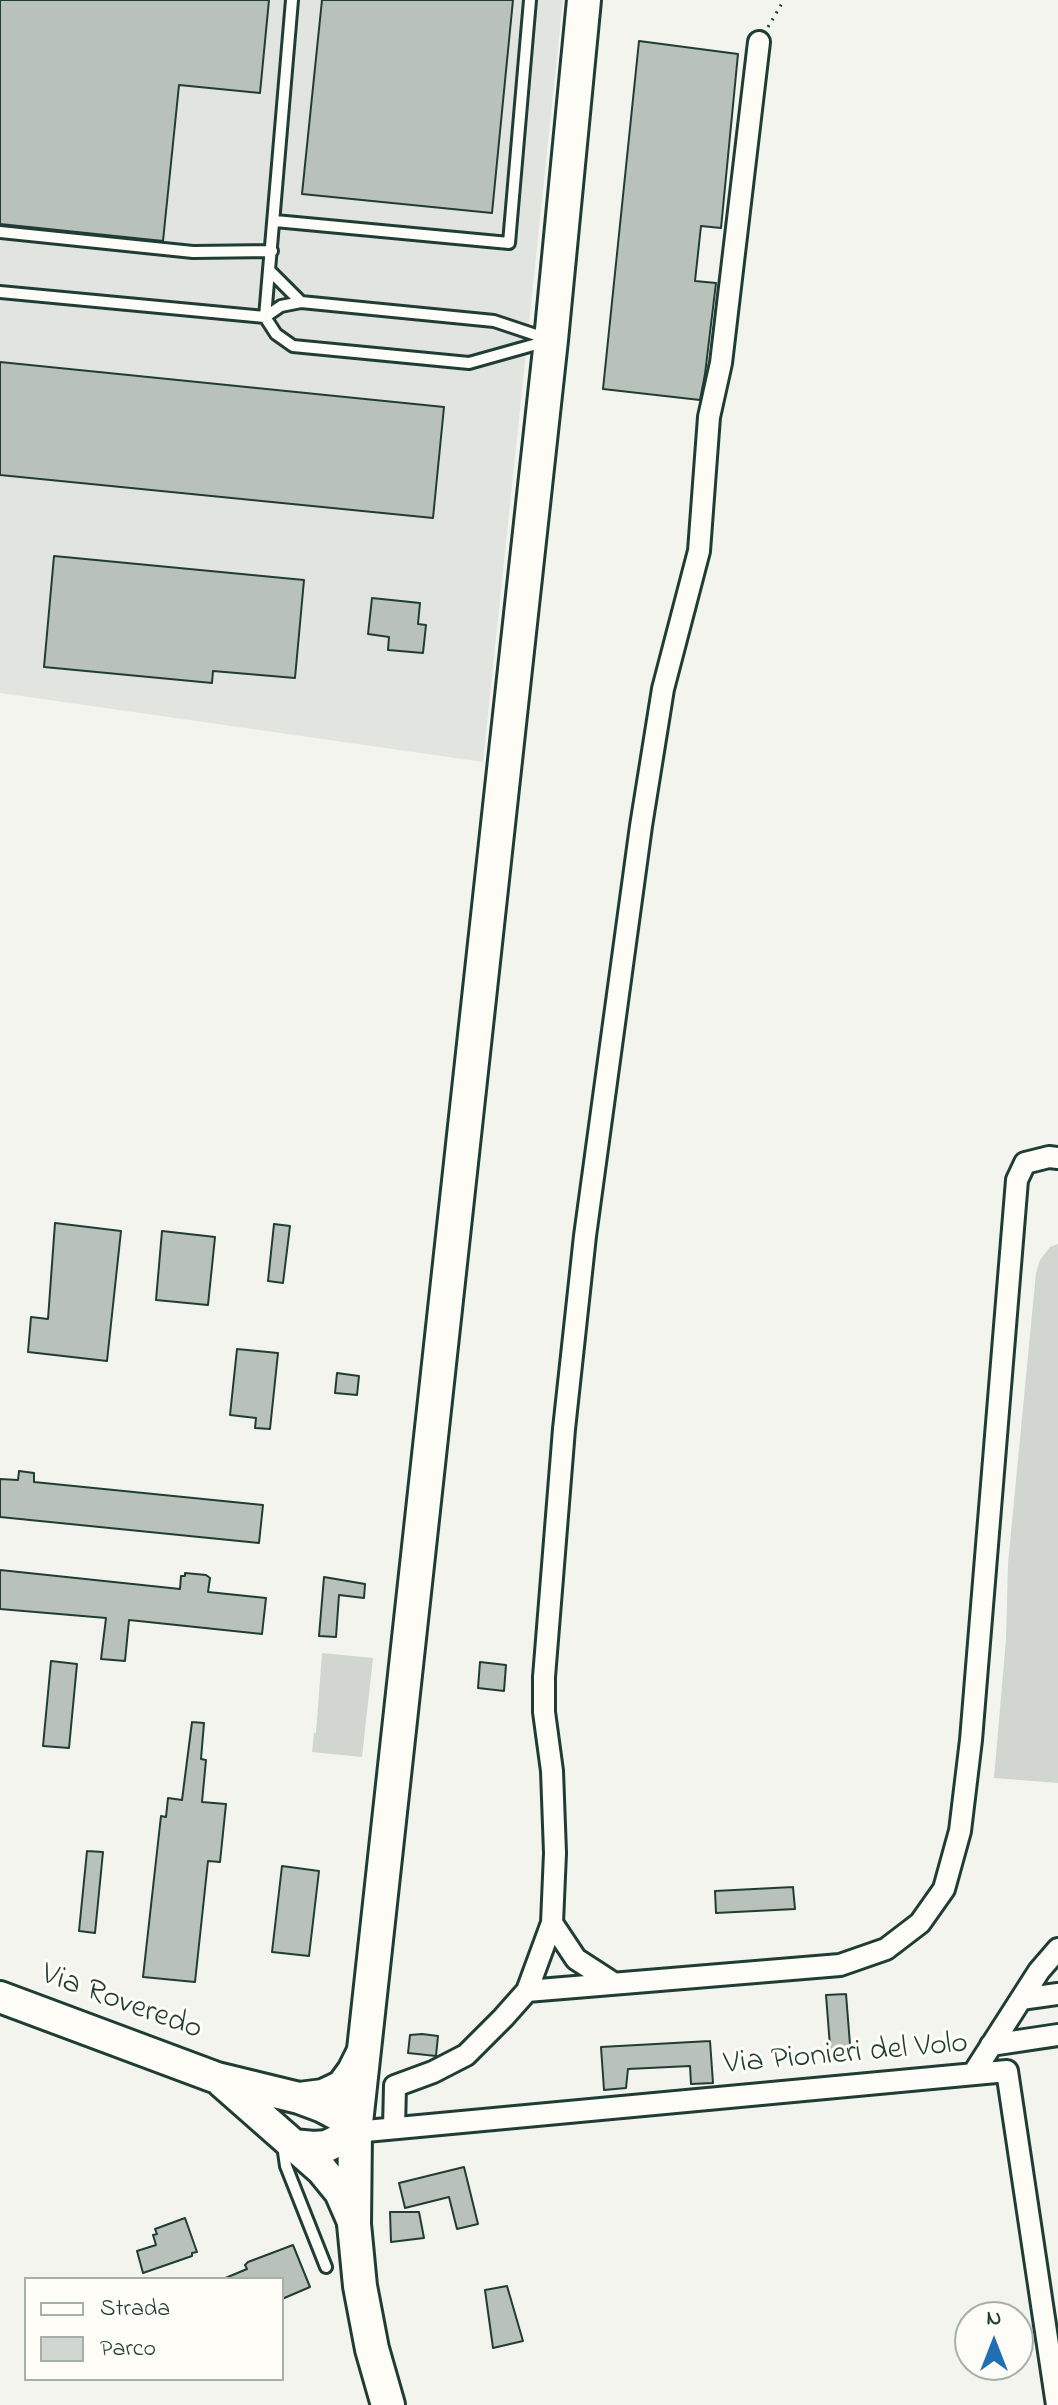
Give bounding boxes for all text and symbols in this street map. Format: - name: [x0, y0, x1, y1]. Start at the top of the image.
- street label: Via Roveredo: [35, 1957, 207, 2051]
- street label: Via Pionieri del Volo: [722, 2026, 970, 2086]
- legend: [24, 2277, 284, 2381]
- text: Strada: [100, 2292, 170, 2327]
- north arrow: [954, 2301, 1034, 2381]
- text: N: [987, 2303, 1001, 2335]
- text: Parco: [100, 2332, 156, 2367]

